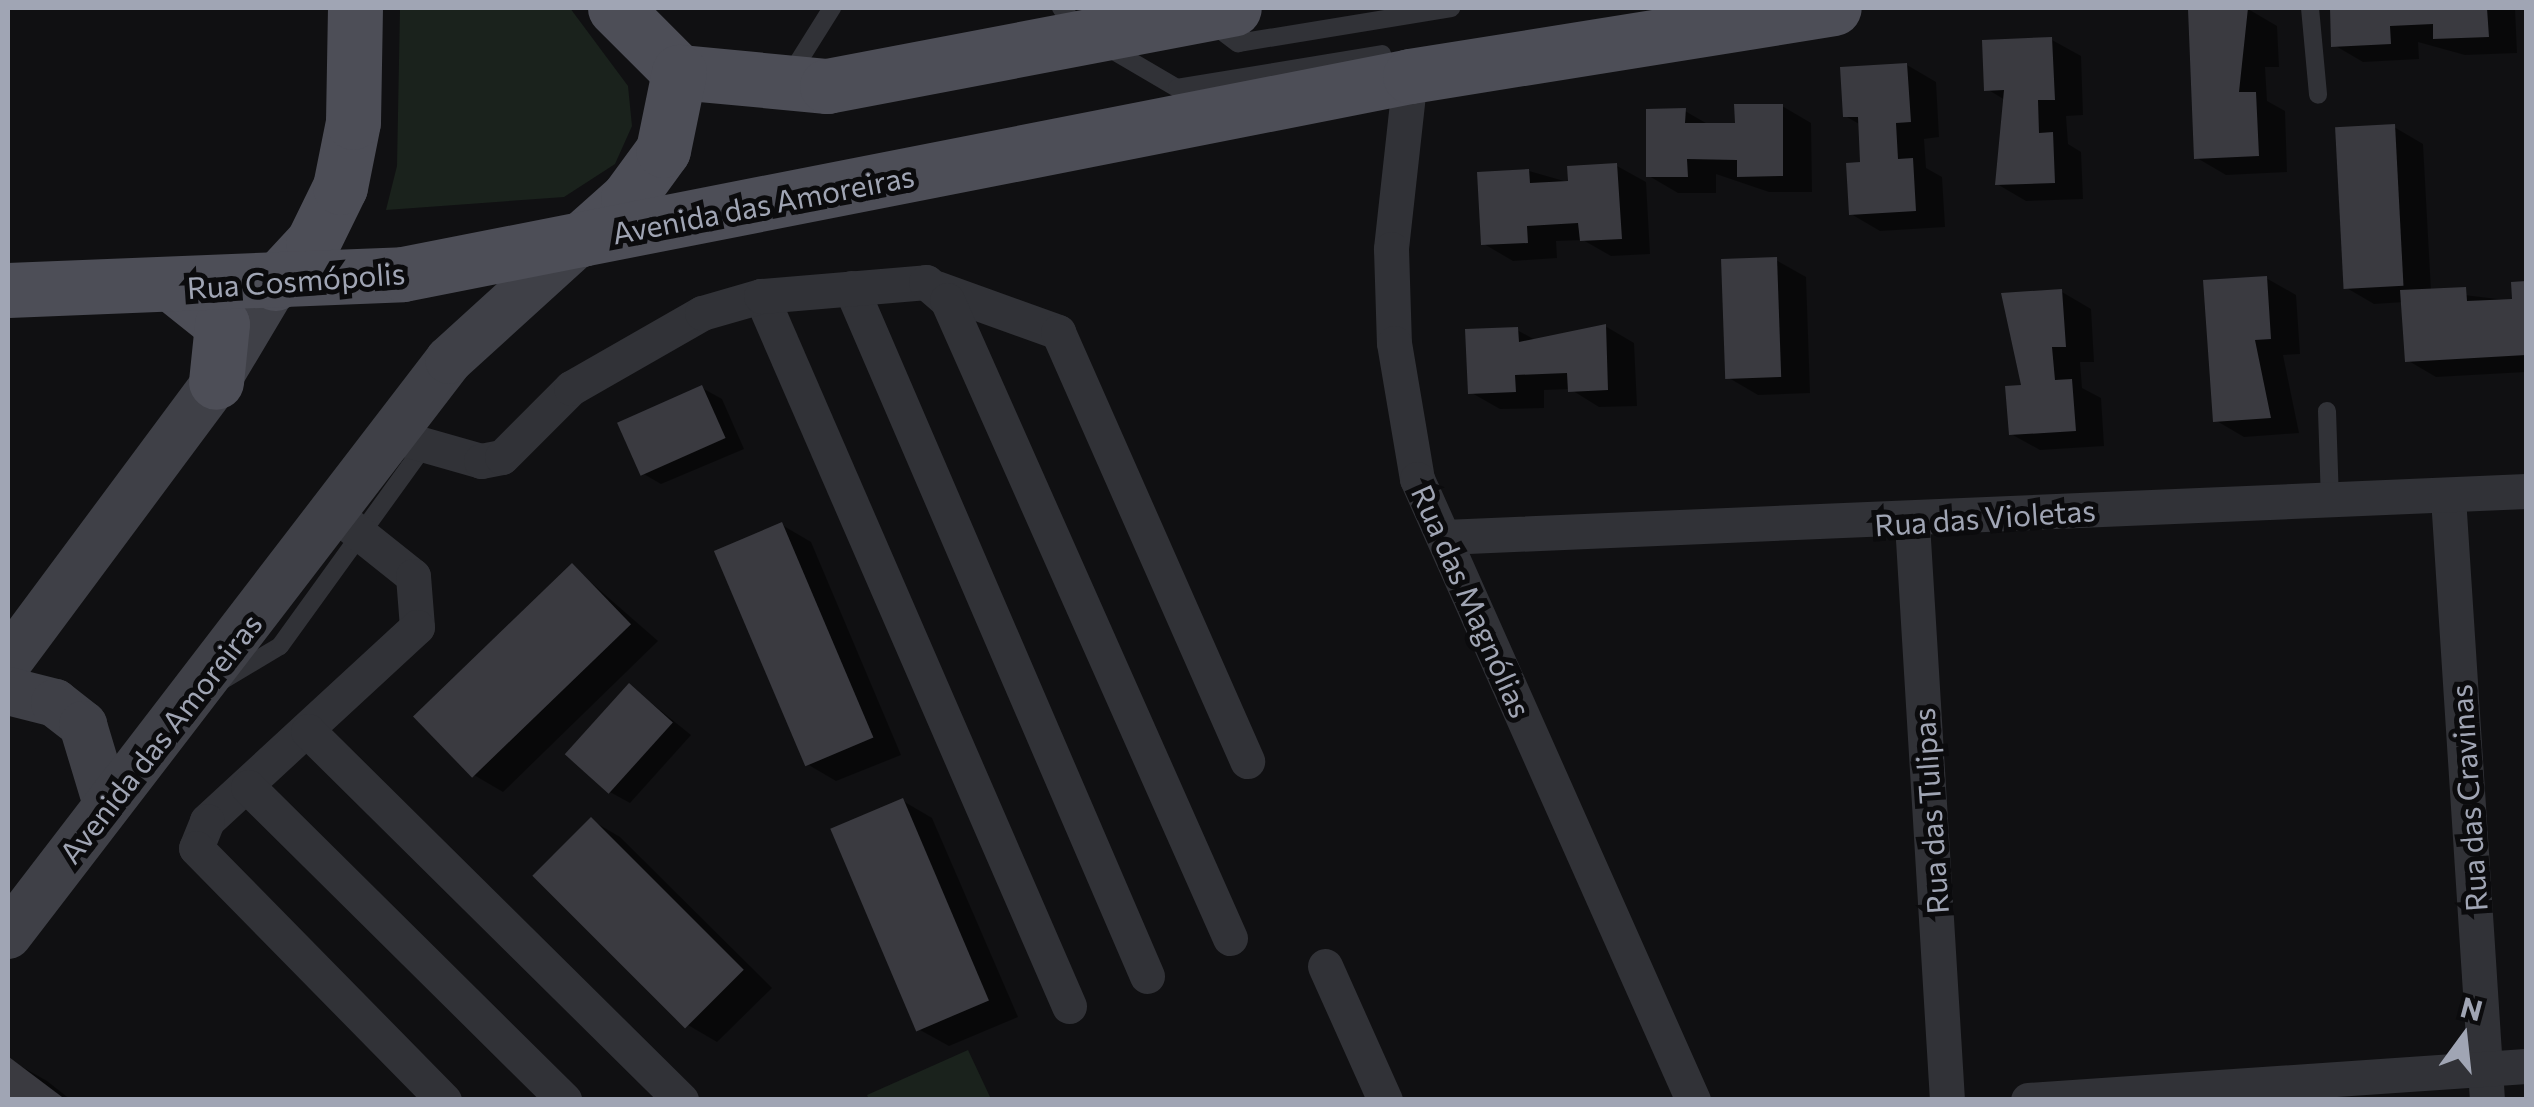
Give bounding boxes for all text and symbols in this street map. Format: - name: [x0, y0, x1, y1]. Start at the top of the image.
- street label: Avenida das Amoreiras: [609, 157, 917, 251]
- street label: Rua Cosmópolis: [186, 254, 406, 306]
- street label: Rua das Magnólias: [1405, 479, 1539, 723]
- street label: Rua das Violetas: [1873, 491, 2097, 543]
- street label: Avenida das Amoreiras: [51, 606, 269, 870]
- street label: Rua das Cravinas: [2442, 683, 2494, 913]
- street label: Rua das Tulipas: [1905, 707, 1955, 915]
- north arrow: [2414, 987, 2514, 1087]
- text: N: [2457, 989, 2486, 1027]

